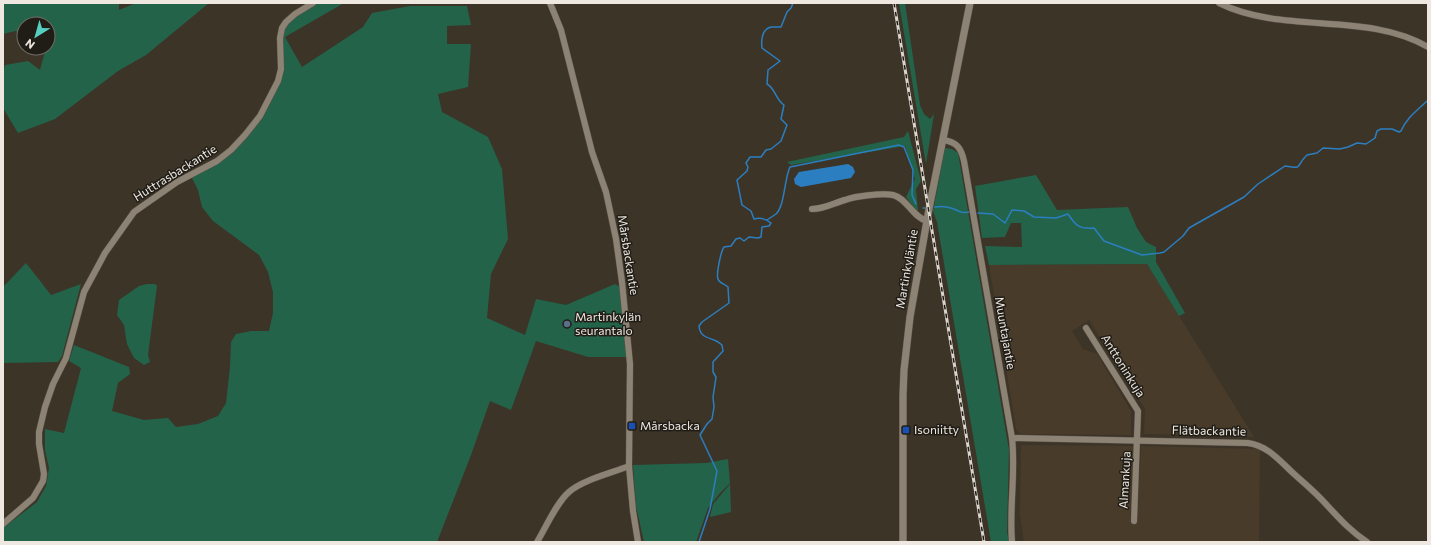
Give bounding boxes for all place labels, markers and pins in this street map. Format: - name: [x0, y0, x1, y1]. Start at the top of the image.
- place label: Martinkylän seurantalo: [575, 309, 641, 337]
- marker: Martinkylän seurantalo: [562, 319, 572, 329]
- place label: Mårsbacka: [640, 418, 700, 432]
- marker: Mårsbacka: [627, 421, 637, 431]
- place label: Isoniitty: [914, 422, 959, 436]
- marker: Isoniitty: [901, 425, 911, 435]

